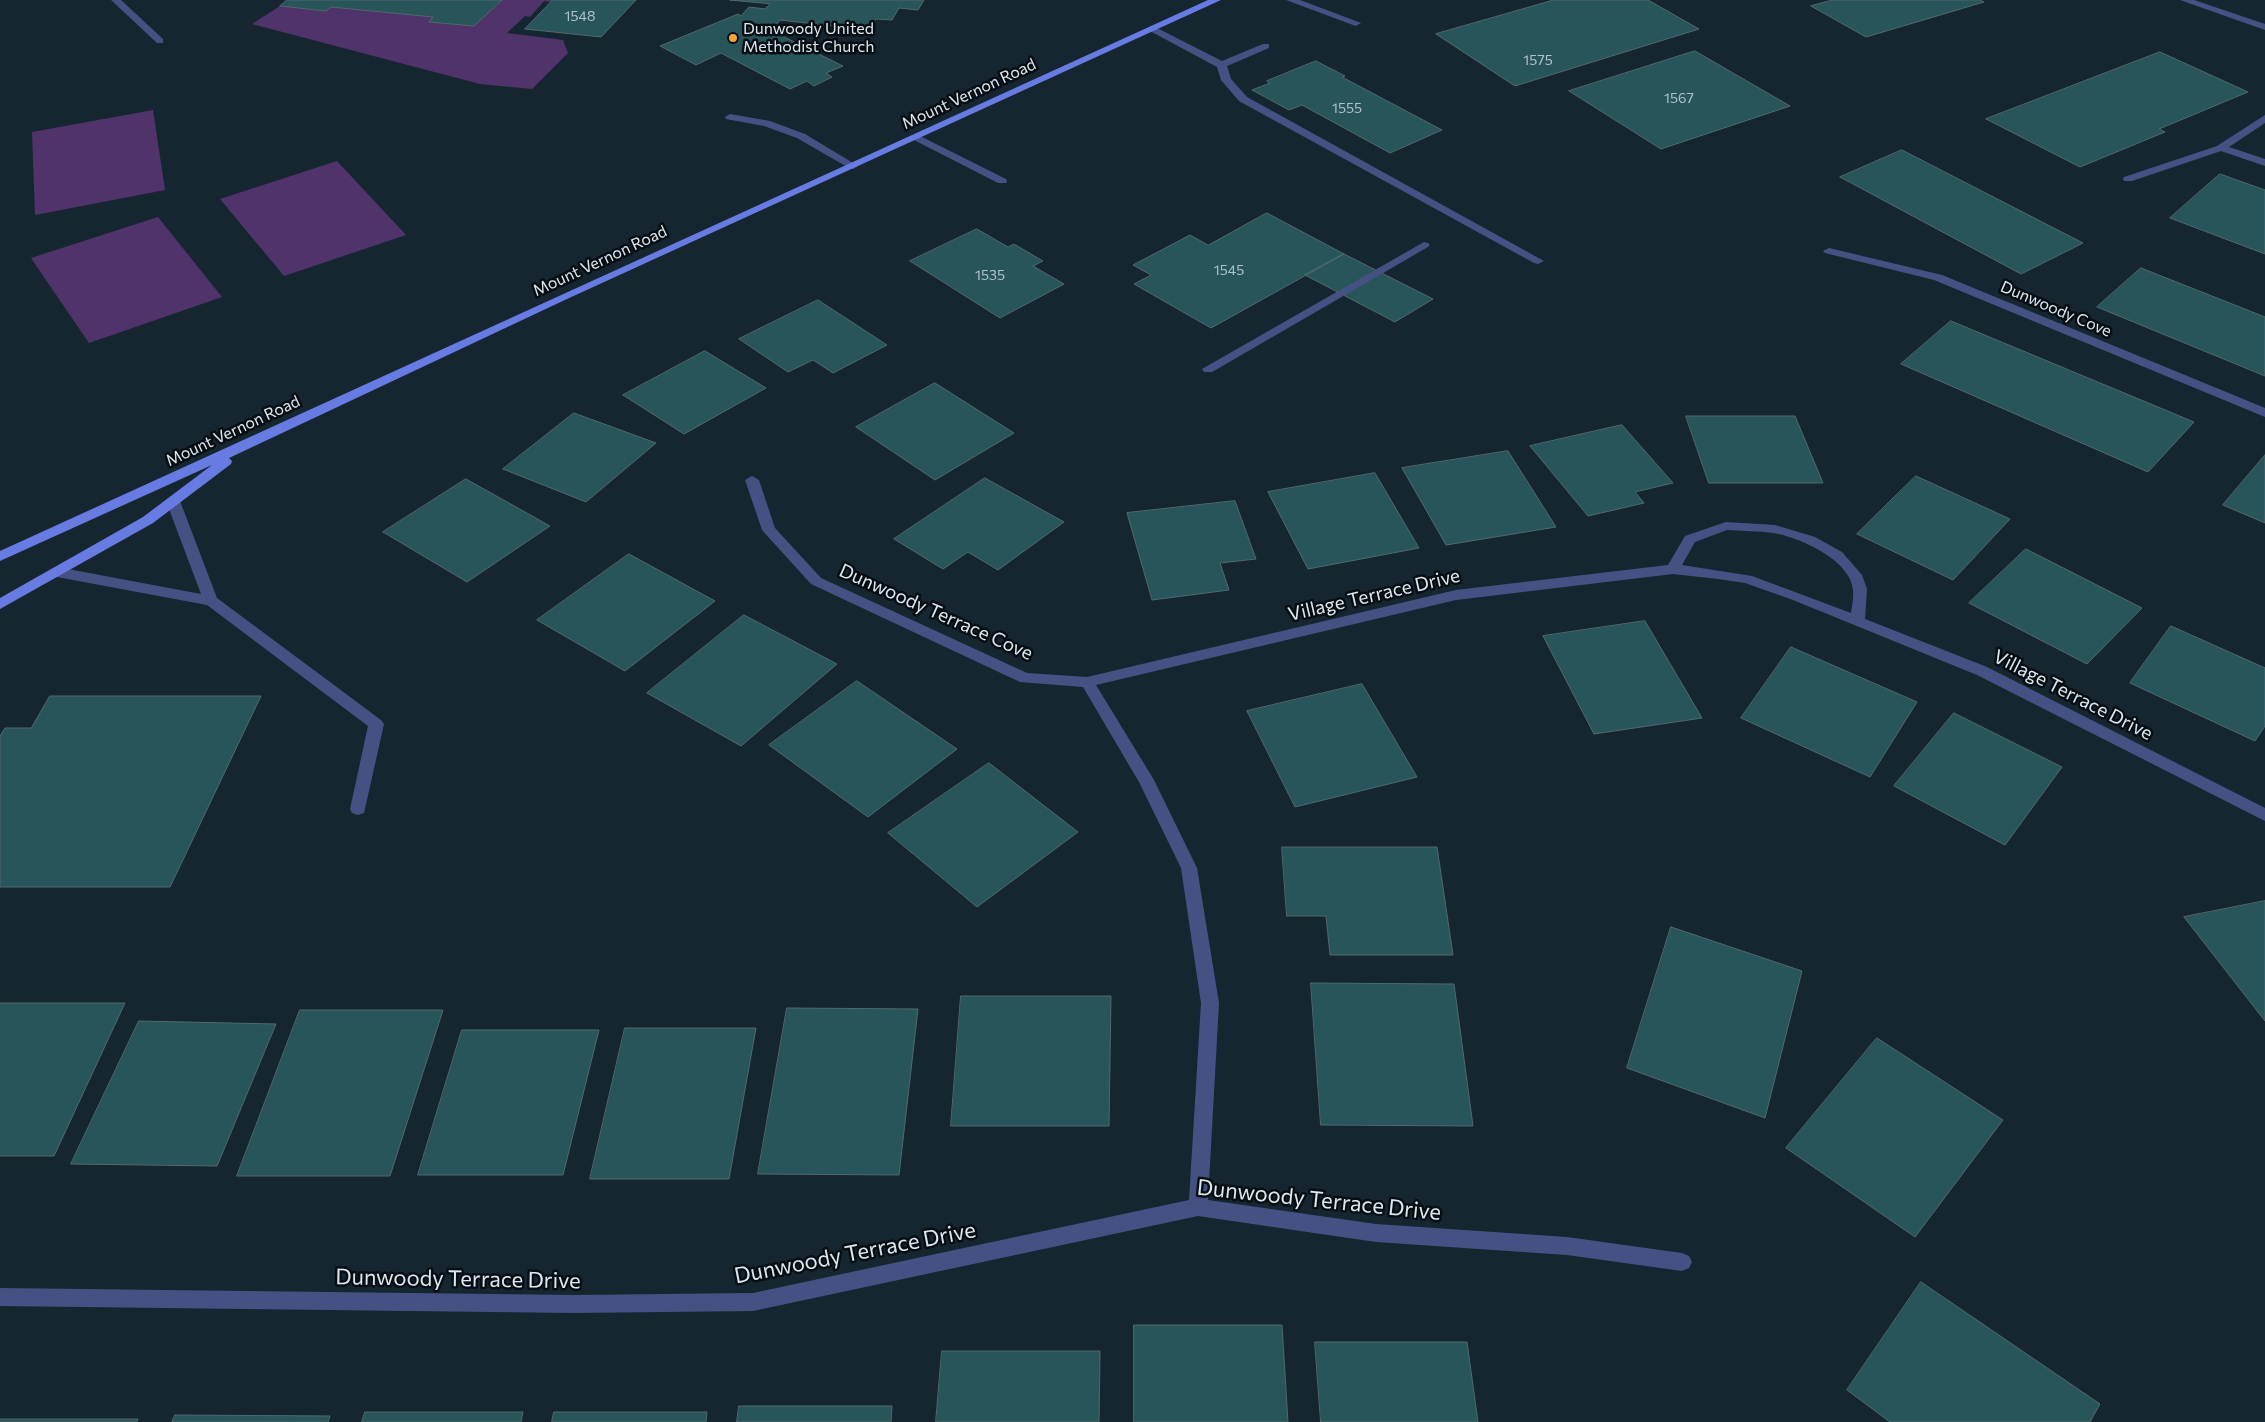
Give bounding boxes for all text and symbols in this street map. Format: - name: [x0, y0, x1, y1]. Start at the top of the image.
- house number: 1548: [565, 8, 595, 24]
- place label: Dunwoody United Methodist Church: [743, 19, 874, 57]
- marker: Dunwoody United Methodist Church: [727, 32, 739, 44]
- house number: 1575: [1523, 52, 1553, 68]
- street label: Mount Vernon Road: [899, 55, 1039, 133]
- house number: 1567: [1664, 90, 1694, 106]
- house number: 1555: [1332, 100, 1362, 116]
- street label: Mount Vernon Road: [530, 222, 670, 300]
- house number: 1545: [1214, 262, 1244, 278]
- house number: 1535: [975, 267, 1005, 283]
- street label: Dunwoody Cove: [1998, 277, 2114, 341]
- street label: Mount Vernon Road: [163, 392, 303, 470]
- street label: Dunwoody Terrace Cove: [836, 559, 1036, 665]
- street label: Village Terrace Drive: [1286, 564, 1462, 626]
- street label: Village Terrace Drive: [1989, 645, 2157, 745]
- street label: Dunwoody Terrace Drive: [1196, 1174, 1442, 1226]
- street label: Dunwoody Terrace Drive: [732, 1217, 978, 1289]
- street label: Dunwoody Terrace Drive: [335, 1264, 581, 1294]

